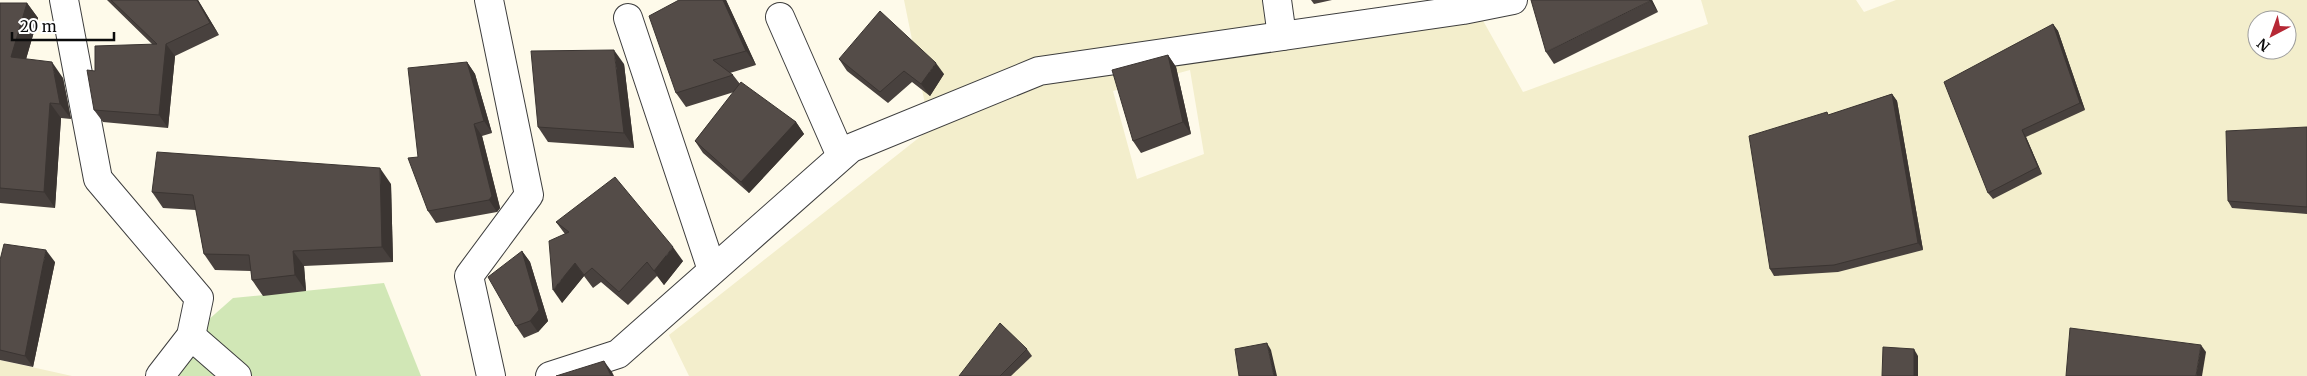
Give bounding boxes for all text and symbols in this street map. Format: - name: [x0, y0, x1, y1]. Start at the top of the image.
- scale bar: [12, 10, 115, 42]
- north arrow: [2247, 10, 2297, 60]
- text: 20 m: [20, 17, 57, 36]
- text: N: [2253, 34, 2274, 55]

